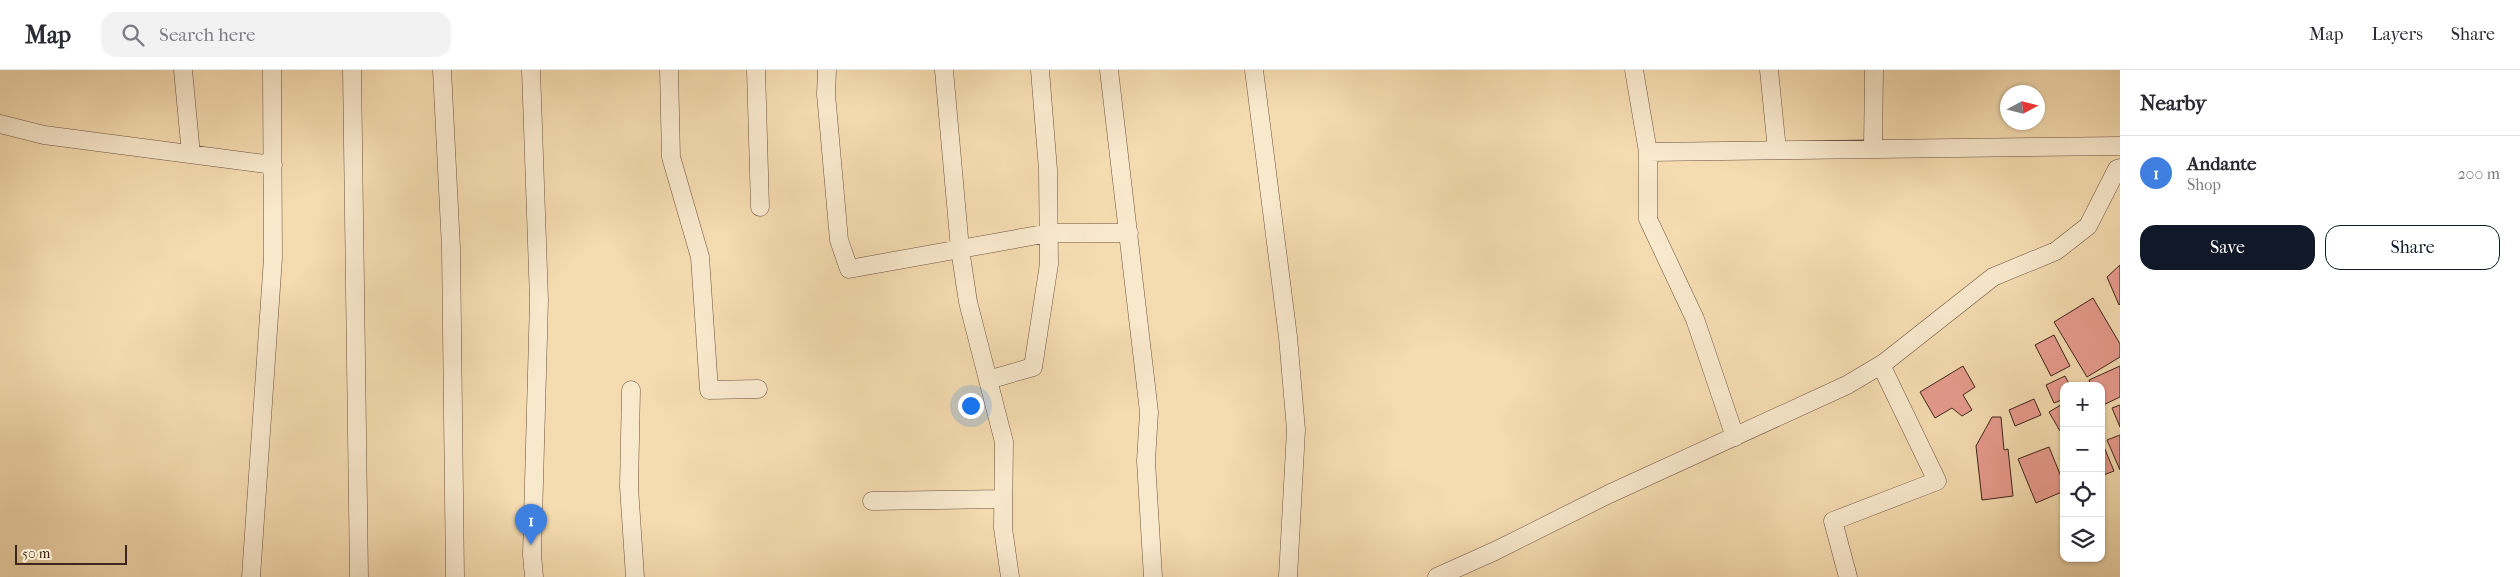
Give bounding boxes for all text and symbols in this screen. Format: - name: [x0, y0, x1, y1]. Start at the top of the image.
- search box: [101, 12, 451, 57]
- text: Map: [25, 21, 71, 49]
- icon: search: [119, 21, 147, 49]
- text: Search here: [159, 24, 255, 46]
- text: Map: [2309, 24, 2343, 45]
- text: Layers: [2371, 24, 2423, 45]
- text: Share: [2451, 24, 2495, 45]
- north arrow: [2000, 85, 2045, 130]
- text: Nearby: [2140, 91, 2206, 115]
- text: Andante: [2187, 153, 2256, 175]
- text: 1: [2153, 164, 2159, 183]
- text: 200 m: [2457, 164, 2500, 183]
- text: Shop: [2187, 175, 2221, 194]
- button: Save: [2140, 225, 2315, 270]
- button: Share: [2325, 225, 2500, 270]
- map controls: [2060, 382, 2105, 562]
- button: +: [2060, 382, 2105, 427]
- your location: [958, 393, 984, 419]
- button: −: [2060, 427, 2105, 472]
- button: locate: [2060, 472, 2105, 517]
- pin: 1: [515, 504, 547, 545]
- button: layers: [2060, 517, 2105, 562]
- scale bar: [15, 542, 128, 565]
- text: 50 m: [22, 545, 50, 562]

